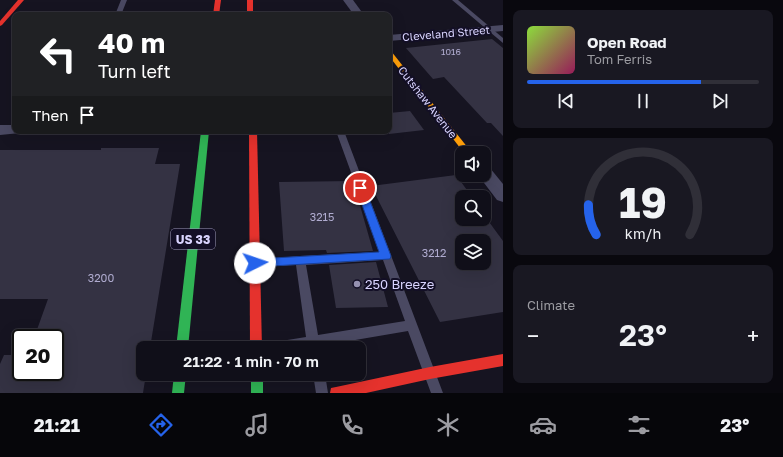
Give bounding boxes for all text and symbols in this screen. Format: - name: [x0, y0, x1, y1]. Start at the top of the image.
- street label: Cleveland Street: [402, 23, 490, 43]
- text: 40 m: [98, 26, 165, 59]
- icon: left: [32, 28, 84, 80]
- text: Open Road: [587, 33, 667, 51]
- house number: 1016: [441, 46, 461, 57]
- text: Tom Ferris: [587, 51, 652, 67]
- text: Turn left: [98, 60, 171, 82]
- street label: Cutshaw Avenue: [396, 63, 460, 141]
- icon: previous: [555, 90, 577, 112]
- icon: pause: [632, 90, 654, 112]
- icon: next: [709, 90, 731, 112]
- icon: arrive: [76, 104, 98, 126]
- text: Then: [32, 106, 68, 124]
- map controls: [455, 146, 491, 270]
- button: sound: [455, 146, 491, 182]
- pin: [343, 171, 377, 205]
- text: 19: [619, 176, 667, 226]
- icon: arrive: [349, 177, 371, 199]
- button: search: [455, 190, 491, 226]
- house number: 3215: [310, 210, 334, 223]
- text: km/h: [625, 224, 661, 241]
- road number: US 33: [171, 229, 215, 249]
- button: layers: [455, 234, 491, 270]
- position arrow: [234, 242, 276, 284]
- house number: 3212: [422, 246, 446, 259]
- house number: 3200: [88, 271, 114, 284]
- place label: 250 Breeze: [365, 276, 434, 292]
- marker: 250 Breeze: [352, 279, 362, 289]
- text: Climate: [527, 297, 575, 313]
- text: 23°: [619, 317, 667, 353]
- text: −: [527, 322, 539, 349]
- text: +: [747, 322, 759, 349]
- speed limit sign: 20: [12, 329, 64, 381]
- text: 21:22 · 1 min · 70 m: [183, 352, 319, 370]
- icon: directions: [147, 411, 175, 439]
- icon: music: [243, 411, 271, 439]
- icon: phone: [338, 411, 366, 439]
- icon: climate: [434, 411, 462, 439]
- icon: car: [529, 411, 557, 439]
- icon: filters: [625, 411, 653, 439]
- text: 21:21: [34, 414, 80, 436]
- text: 23°: [720, 414, 749, 436]

